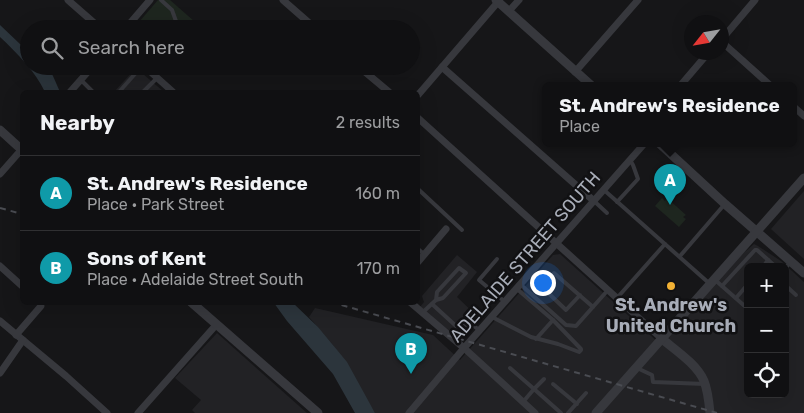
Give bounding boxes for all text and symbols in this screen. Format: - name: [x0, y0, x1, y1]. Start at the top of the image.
- north arrow: [684, 15, 729, 60]
- search box: [20, 20, 420, 75]
- icon: search: [38, 34, 66, 62]
- text: Search here: [78, 36, 185, 59]
- popup: [542, 82, 797, 147]
- text: St. Andrew's Residence: [559, 94, 780, 117]
- text: Nearby: [40, 110, 115, 135]
- text: 2 results: [336, 113, 400, 132]
- text: Place: [559, 117, 600, 136]
- pin: A: [654, 164, 686, 205]
- street label: ADELAIDE STREET SOUTH: [445, 167, 605, 347]
- text: St. Andrew's Residence: [87, 172, 308, 195]
- text: A: [50, 184, 62, 203]
- text: 160 m: [355, 184, 400, 203]
- text: Place · Park Street: [87, 195, 224, 214]
- text: Sons of Kent: [87, 247, 206, 270]
- text: B: [50, 259, 62, 278]
- text: 170 m: [357, 259, 400, 278]
- map controls: [744, 263, 789, 398]
- button: +: [744, 263, 789, 308]
- text: Place · Adelaide Street South: [87, 270, 304, 289]
- your location: [530, 270, 556, 296]
- marker: St. Andrew's United Church: [665, 280, 677, 292]
- place label: St. Andrew's United Church: [606, 294, 736, 337]
- button: −: [744, 308, 789, 353]
- pin: B: [395, 333, 427, 374]
- button: locate: [744, 353, 789, 398]

